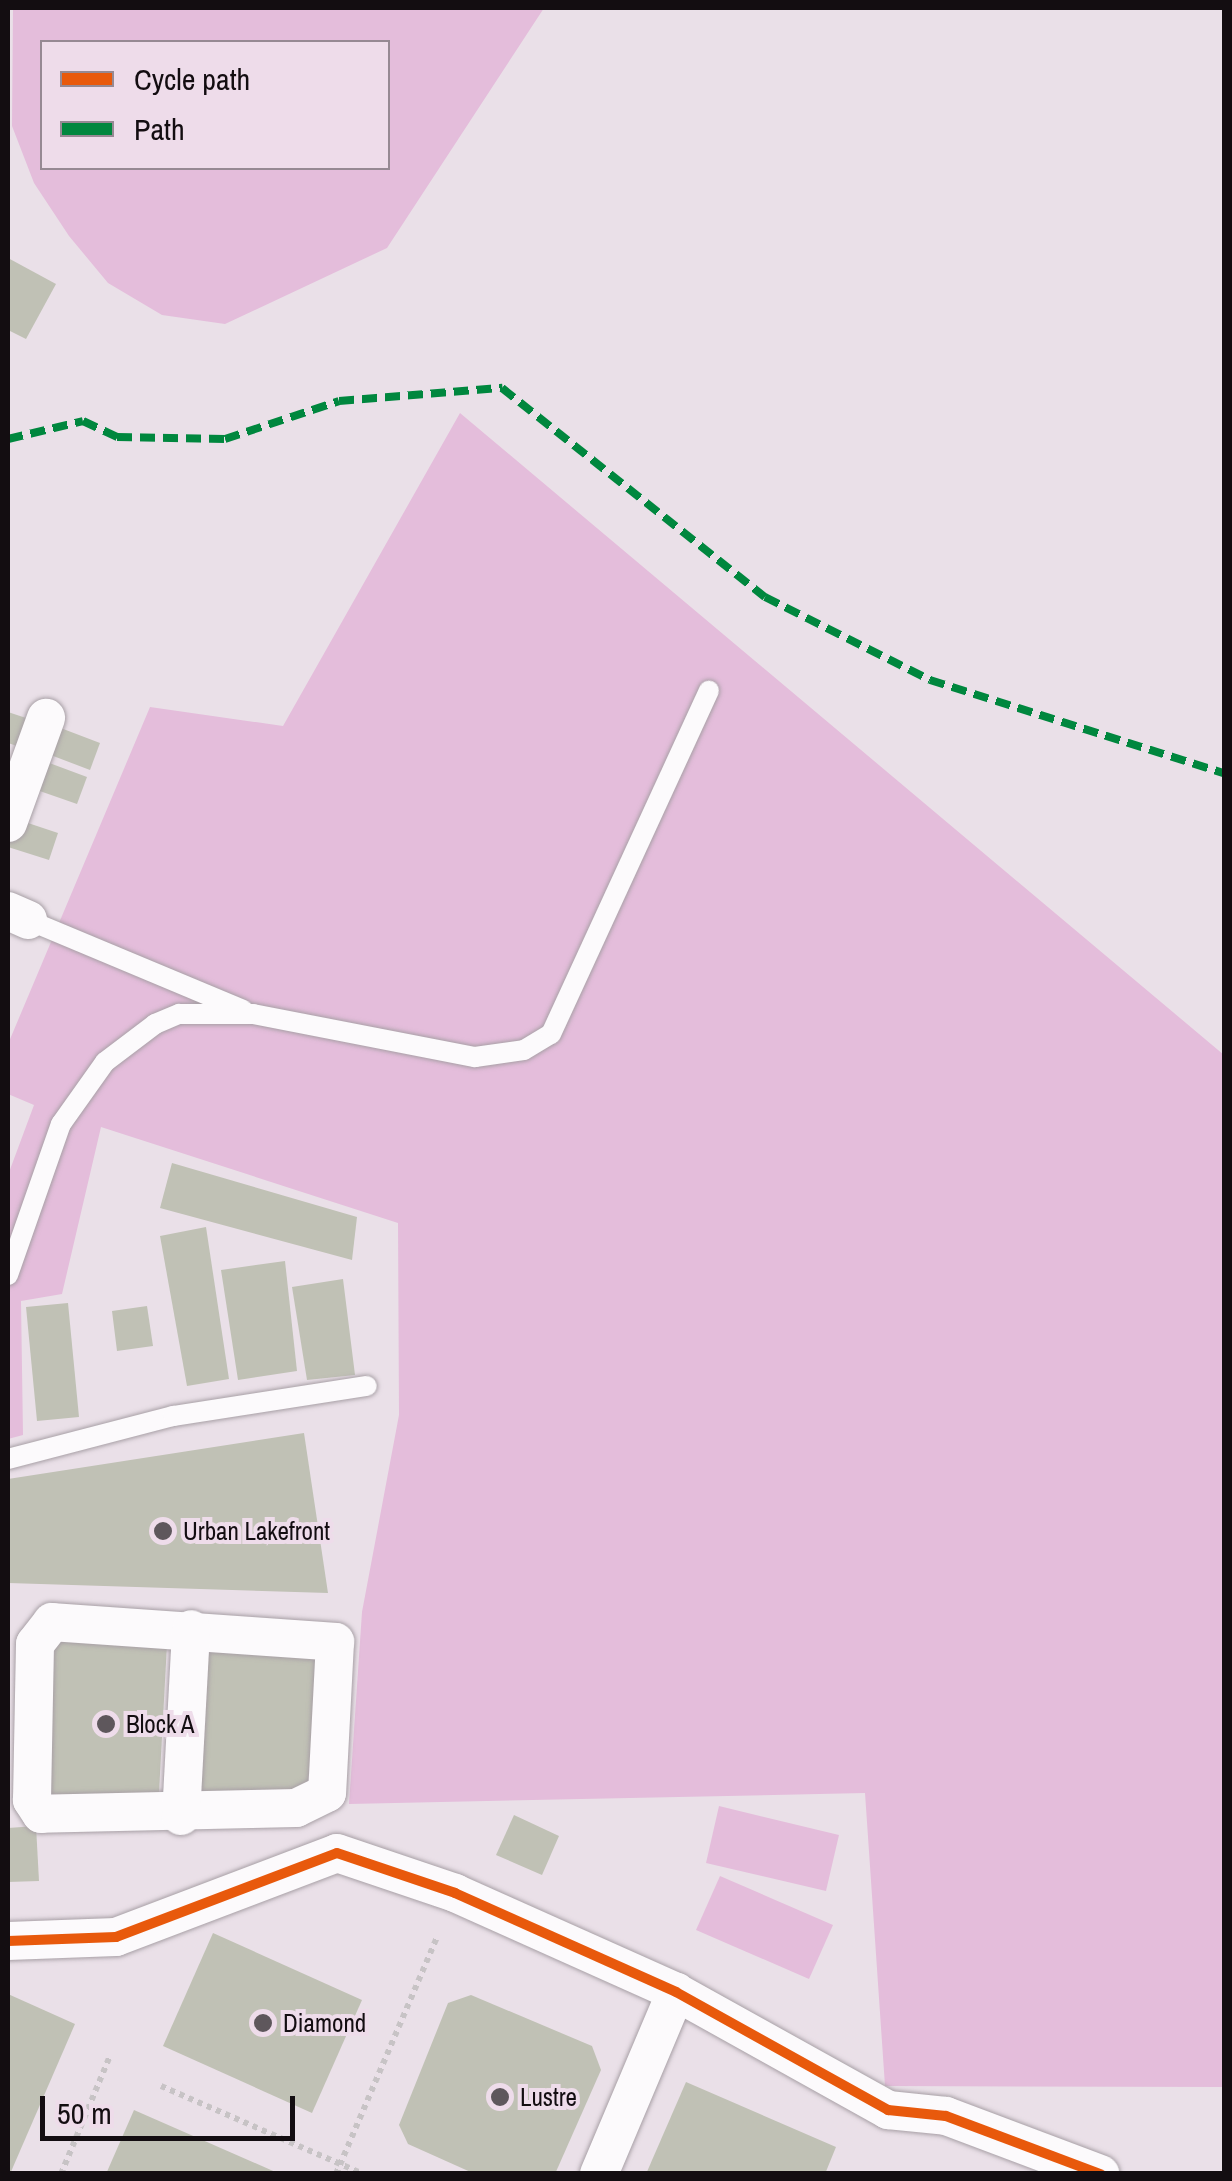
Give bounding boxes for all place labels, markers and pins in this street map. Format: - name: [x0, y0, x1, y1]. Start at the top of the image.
- place label: Urban Lakefront: [183, 1516, 330, 1546]
- marker: Urban Lakefront: [152, 1520, 174, 1542]
- place label: Block A: [126, 1709, 195, 1739]
- marker: Block A: [95, 1713, 117, 1735]
- place label: Diamond: [283, 2008, 366, 2038]
- marker: Diamond: [252, 2012, 274, 2034]
- place label: Lustre: [520, 2082, 577, 2112]
- marker: Lustre: [489, 2086, 511, 2108]

